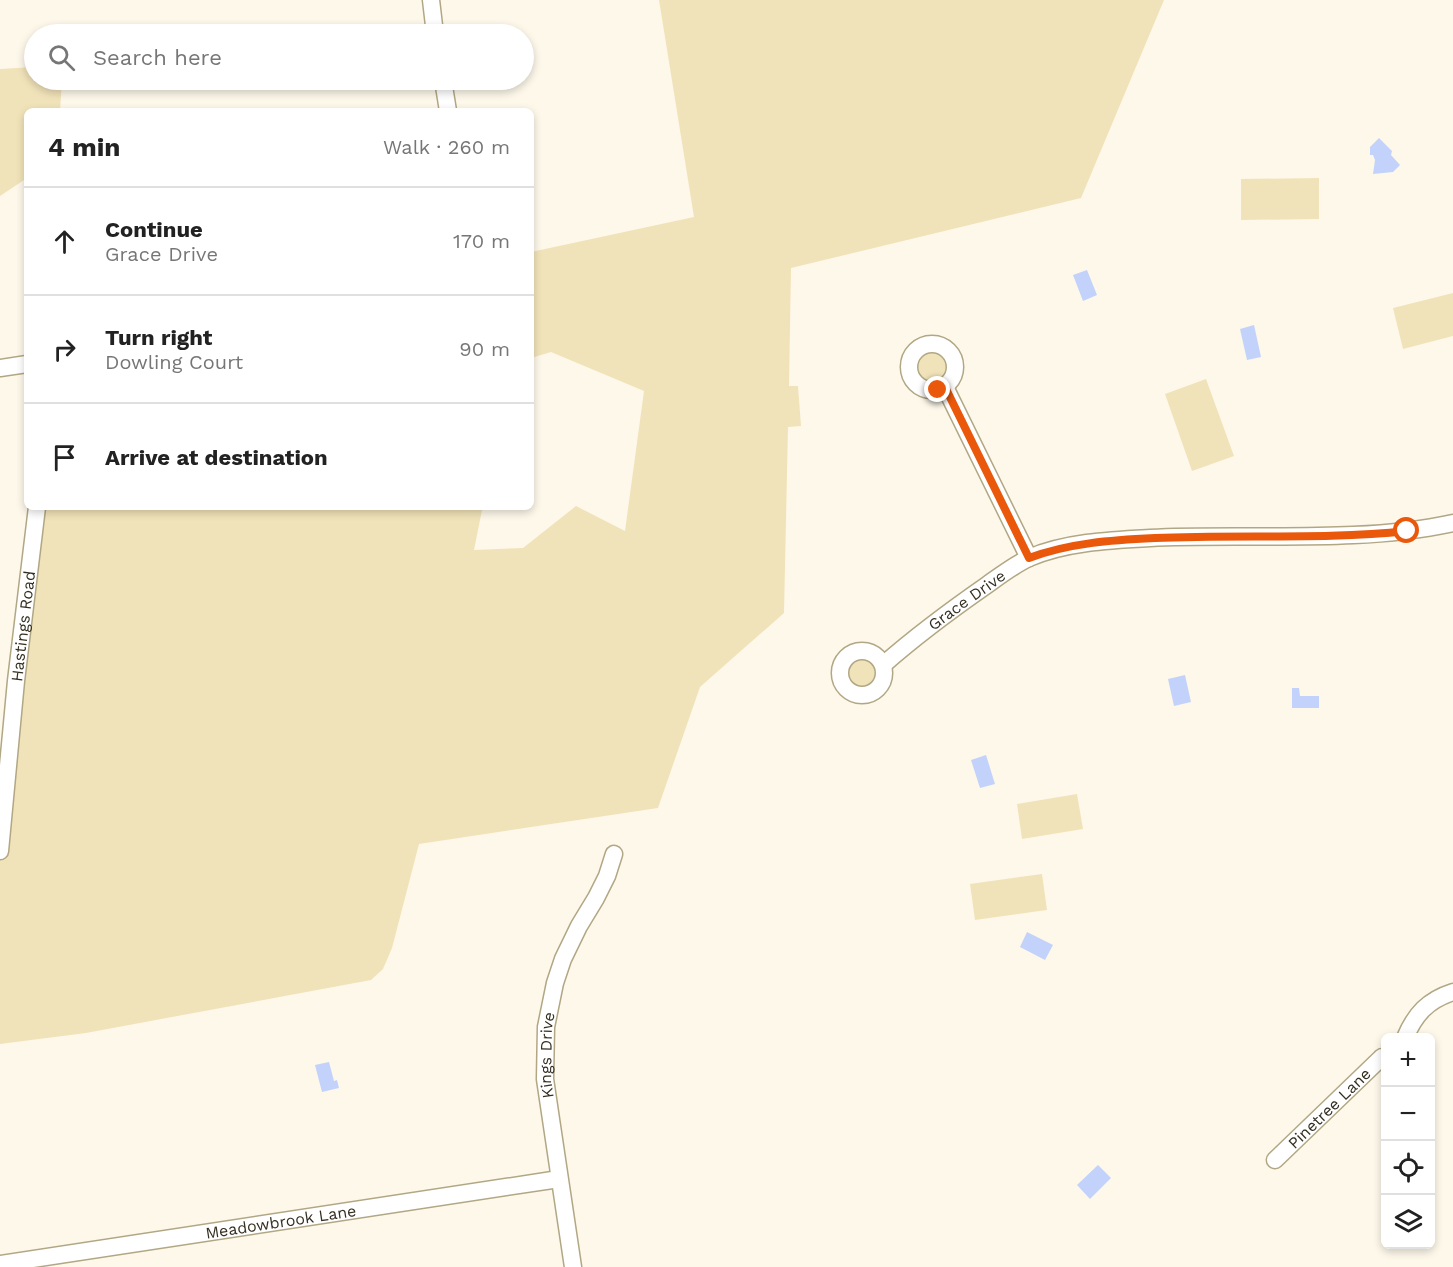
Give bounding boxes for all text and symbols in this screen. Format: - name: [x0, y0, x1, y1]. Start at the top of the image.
- search box: [24, 24, 534, 90]
- icon: search: [45, 41, 78, 74]
- text: Search here: [93, 45, 222, 70]
- text: 4 min: [48, 132, 120, 162]
- text: Walk · 260 m: [383, 135, 510, 159]
- text: Continue: [105, 217, 203, 242]
- icon: ahead: [48, 225, 81, 258]
- text: 170 m: [453, 229, 510, 253]
- text: Grace Drive: [105, 242, 218, 266]
- text: Turn right: [105, 325, 212, 350]
- icon: right: [48, 333, 81, 366]
- text: 90 m: [459, 337, 510, 361]
- text: Dowling Court: [105, 350, 243, 374]
- route end: [924, 376, 950, 402]
- icon: arrive: [48, 441, 81, 474]
- text: Arrive at destination: [105, 445, 328, 470]
- route start: [1393, 517, 1419, 543]
- street label: Grace Drive: [925, 566, 1009, 634]
- street label: Hastings Road: [7, 570, 39, 683]
- street label: Kings Drive: [536, 1010, 559, 1100]
- map controls: [1381, 1033, 1435, 1249]
- button: +: [1381, 1033, 1435, 1087]
- street label: Pinetree Lane: [1284, 1064, 1375, 1153]
- button: −: [1381, 1087, 1435, 1141]
- button: locate: [1381, 1141, 1435, 1195]
- button: layers: [1381, 1195, 1435, 1249]
- street label: Meadowbrook Lane: [204, 1201, 357, 1243]

